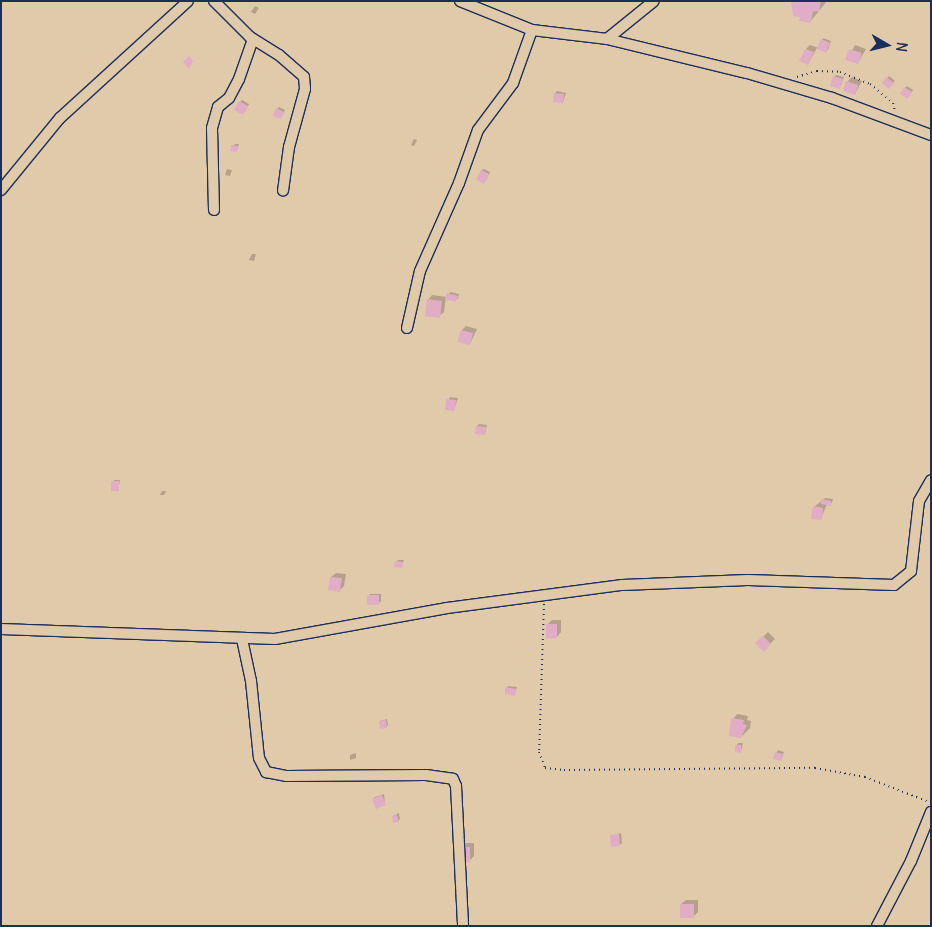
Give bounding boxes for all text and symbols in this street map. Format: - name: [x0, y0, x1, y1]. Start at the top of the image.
- north arrow: [862, 20, 912, 70]
- text: N: [892, 41, 911, 53]

